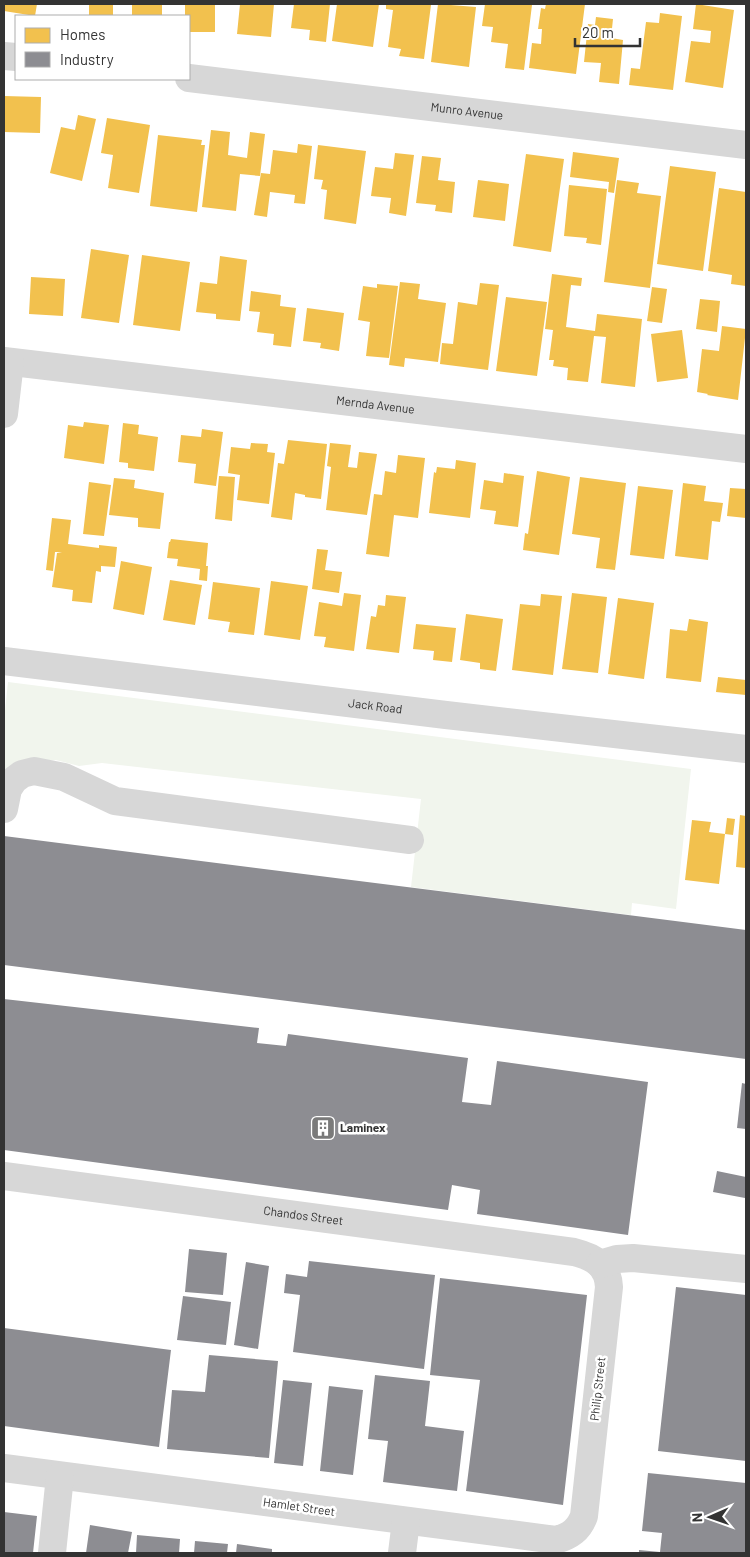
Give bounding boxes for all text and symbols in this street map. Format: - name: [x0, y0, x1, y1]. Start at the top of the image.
- legend: [15, 15, 190, 80]
- scale bar: [575, 15, 640, 47]
- text: 20 m: [582, 23, 614, 41]
- text: Homes: [60, 25, 105, 43]
- text: Industry: [60, 50, 114, 68]
- street label: Munro Avenue: [430, 99, 504, 122]
- street label: Mernda Avenue: [335, 392, 416, 416]
- street label: Jack Road: [348, 695, 403, 716]
- building icon: Laminex: [310, 1115, 336, 1141]
- place label: Laminex: [340, 1120, 386, 1134]
- street label: Chandos Street: [263, 1203, 344, 1227]
- street label: Philip Street: [587, 1356, 607, 1422]
- north arrow: [685, 1492, 735, 1542]
- street label: Hamlet Street: [262, 1494, 336, 1518]
- text: N: [688, 1513, 705, 1522]

